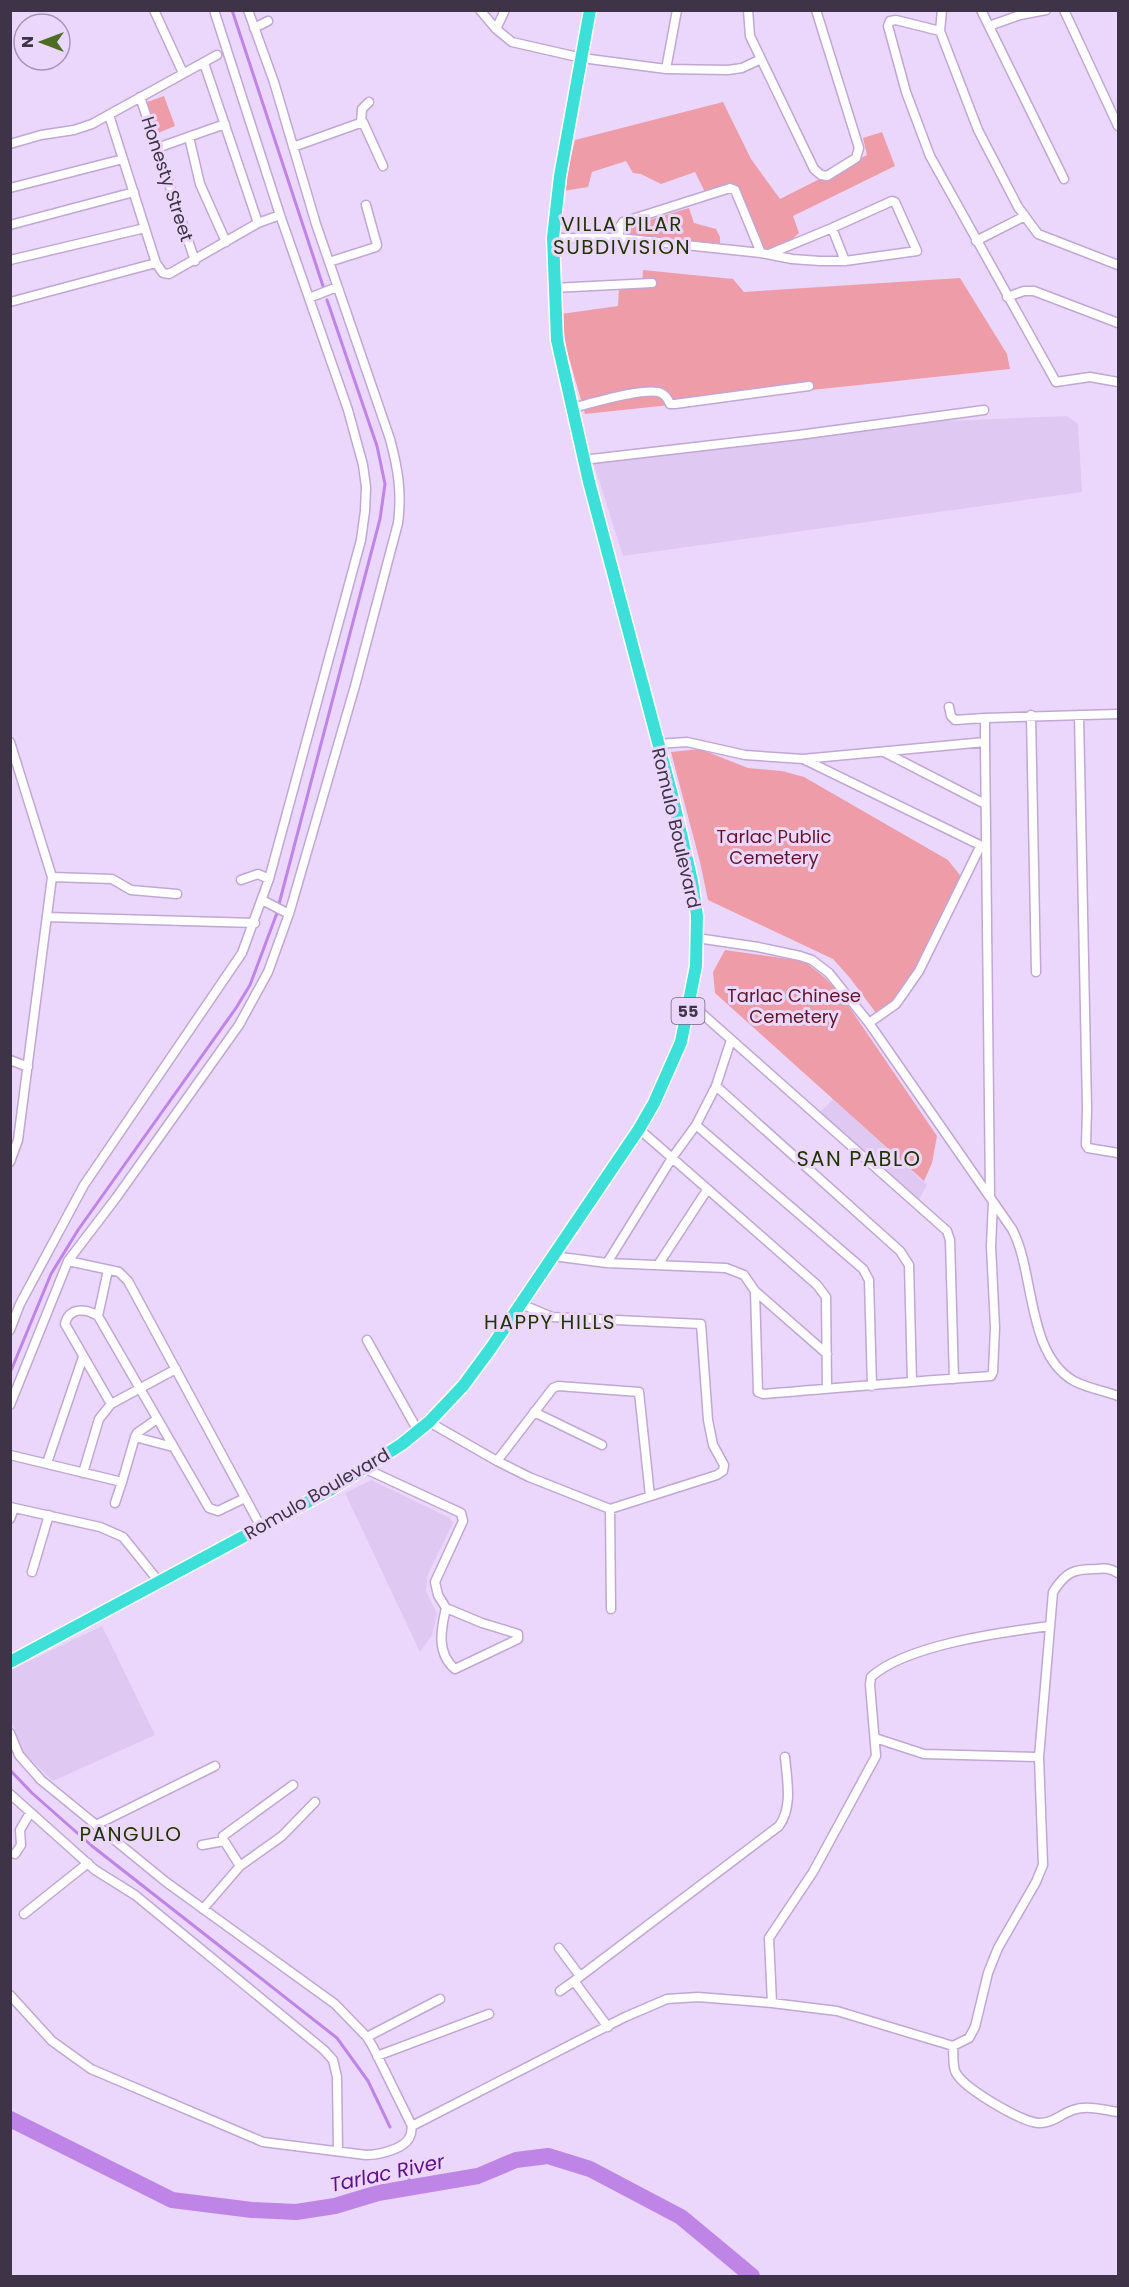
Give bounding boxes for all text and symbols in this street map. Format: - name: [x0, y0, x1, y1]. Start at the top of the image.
- north arrow: [12, 12, 72, 72]
- text: N: [16, 36, 39, 48]
- street label: Honesty Street: [135, 113, 199, 245]
- district label: VILLA PILAR SUBDIVISION: [553, 210, 691, 261]
- street label: Romulo Boulevard: [646, 745, 707, 911]
- park label: Tarlac Public Cemetery: [717, 824, 831, 870]
- park label: Tarlac Chinese Cemetery: [727, 983, 861, 1029]
- road number: 55: [672, 998, 704, 1024]
- district label: SAN PABLO: [796, 1144, 922, 1173]
- district label: HAPPY HILLS: [484, 1308, 616, 1336]
- street label: Romulo Boulevard: [239, 1442, 394, 1545]
- district label: PANGULO: [79, 1820, 183, 1848]
- water label: Tarlac River: [327, 2147, 447, 2199]

